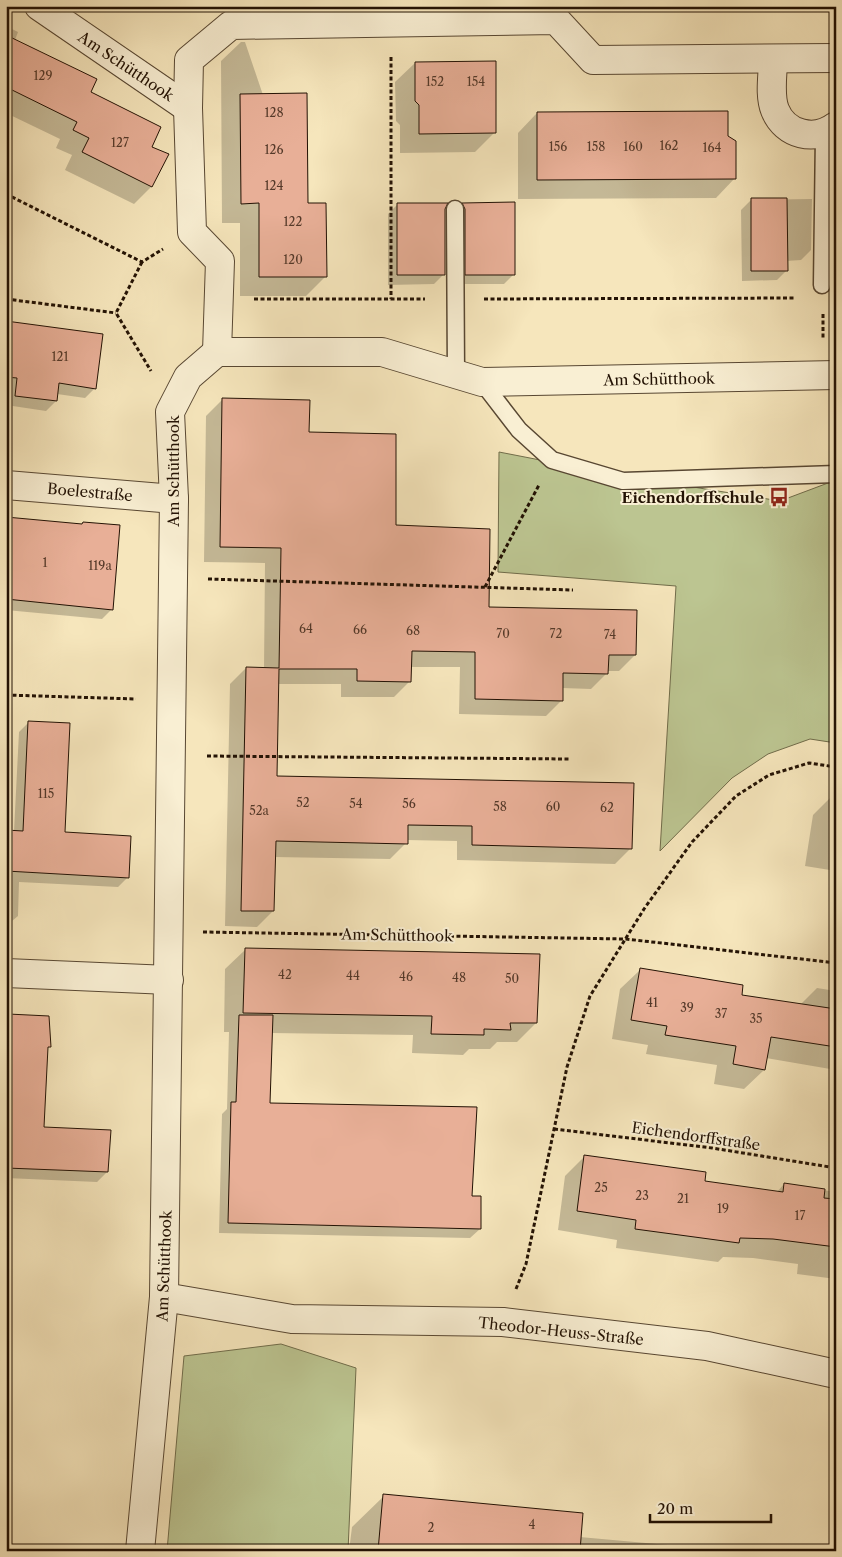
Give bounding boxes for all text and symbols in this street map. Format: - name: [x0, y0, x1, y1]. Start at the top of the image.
- street label: Am Schütthook: [74, 26, 179, 106]
- house number: 129: [34, 68, 52, 83]
- house number: 152: [426, 74, 444, 89]
- house number: 154: [467, 74, 485, 89]
- house number: 128: [264, 105, 284, 120]
- house number: 127: [111, 135, 129, 150]
- house number: 162: [660, 138, 679, 153]
- house number: 156: [549, 139, 567, 154]
- house number: 158: [587, 139, 605, 154]
- house number: 160: [623, 139, 643, 154]
- house number: 164: [702, 140, 722, 155]
- house number: 126: [265, 142, 283, 157]
- house number: 124: [265, 178, 284, 193]
- house number: 122: [284, 214, 303, 229]
- house number: 120: [283, 252, 303, 267]
- house number: 121: [52, 349, 69, 364]
- street label: Am Schütthook: [602, 369, 716, 389]
- street label: Am Schütthook: [164, 414, 183, 528]
- street label: Boelestraße: [46, 479, 134, 505]
- bus stop icon: Eichendorffschule: [768, 486, 790, 508]
- place label: Eichendorffschule: [622, 488, 764, 507]
- house number: 1: [42, 555, 48, 570]
- house number: 119a: [88, 558, 112, 573]
- house number: 64: [299, 621, 313, 636]
- house number: 66: [353, 622, 367, 637]
- house number: 68: [406, 623, 420, 638]
- house number: 70: [496, 626, 510, 641]
- house number: 72: [550, 626, 563, 641]
- house number: 74: [604, 627, 616, 642]
- house number: 115: [38, 786, 54, 801]
- house number: 52: [296, 795, 310, 810]
- house number: 54: [349, 796, 363, 811]
- house number: 56: [402, 796, 416, 811]
- house number: 58: [493, 799, 507, 814]
- house number: 60: [546, 799, 560, 814]
- house number: 62: [600, 800, 614, 815]
- house number: 52a: [249, 803, 270, 818]
- street label: Am Schütthook: [340, 925, 454, 945]
- house number: 42: [278, 967, 292, 982]
- house number: 44: [346, 968, 360, 983]
- house number: 46: [399, 969, 413, 984]
- house number: 48: [452, 970, 466, 985]
- house number: 50: [505, 971, 519, 986]
- house number: 41: [646, 995, 658, 1010]
- house number: 39: [680, 1000, 694, 1015]
- house number: 37: [715, 1006, 727, 1021]
- house number: 35: [749, 1011, 763, 1026]
- street label: Eichendorffstraße: [630, 1118, 762, 1154]
- house number: 25: [594, 1180, 608, 1195]
- house number: 23: [635, 1188, 649, 1203]
- house number: 21: [677, 1191, 689, 1206]
- house number: 19: [717, 1201, 729, 1216]
- house number: 17: [795, 1208, 806, 1223]
- street label: Am Schütthook: [153, 1209, 175, 1323]
- street label: Theodor-Heuss-Straße: [477, 1313, 645, 1349]
- scale bar: [650, 1492, 771, 1524]
- text: 20 m: [657, 1499, 693, 1518]
- house number: 4: [529, 1517, 536, 1532]
- house number: 2: [428, 1520, 435, 1535]

